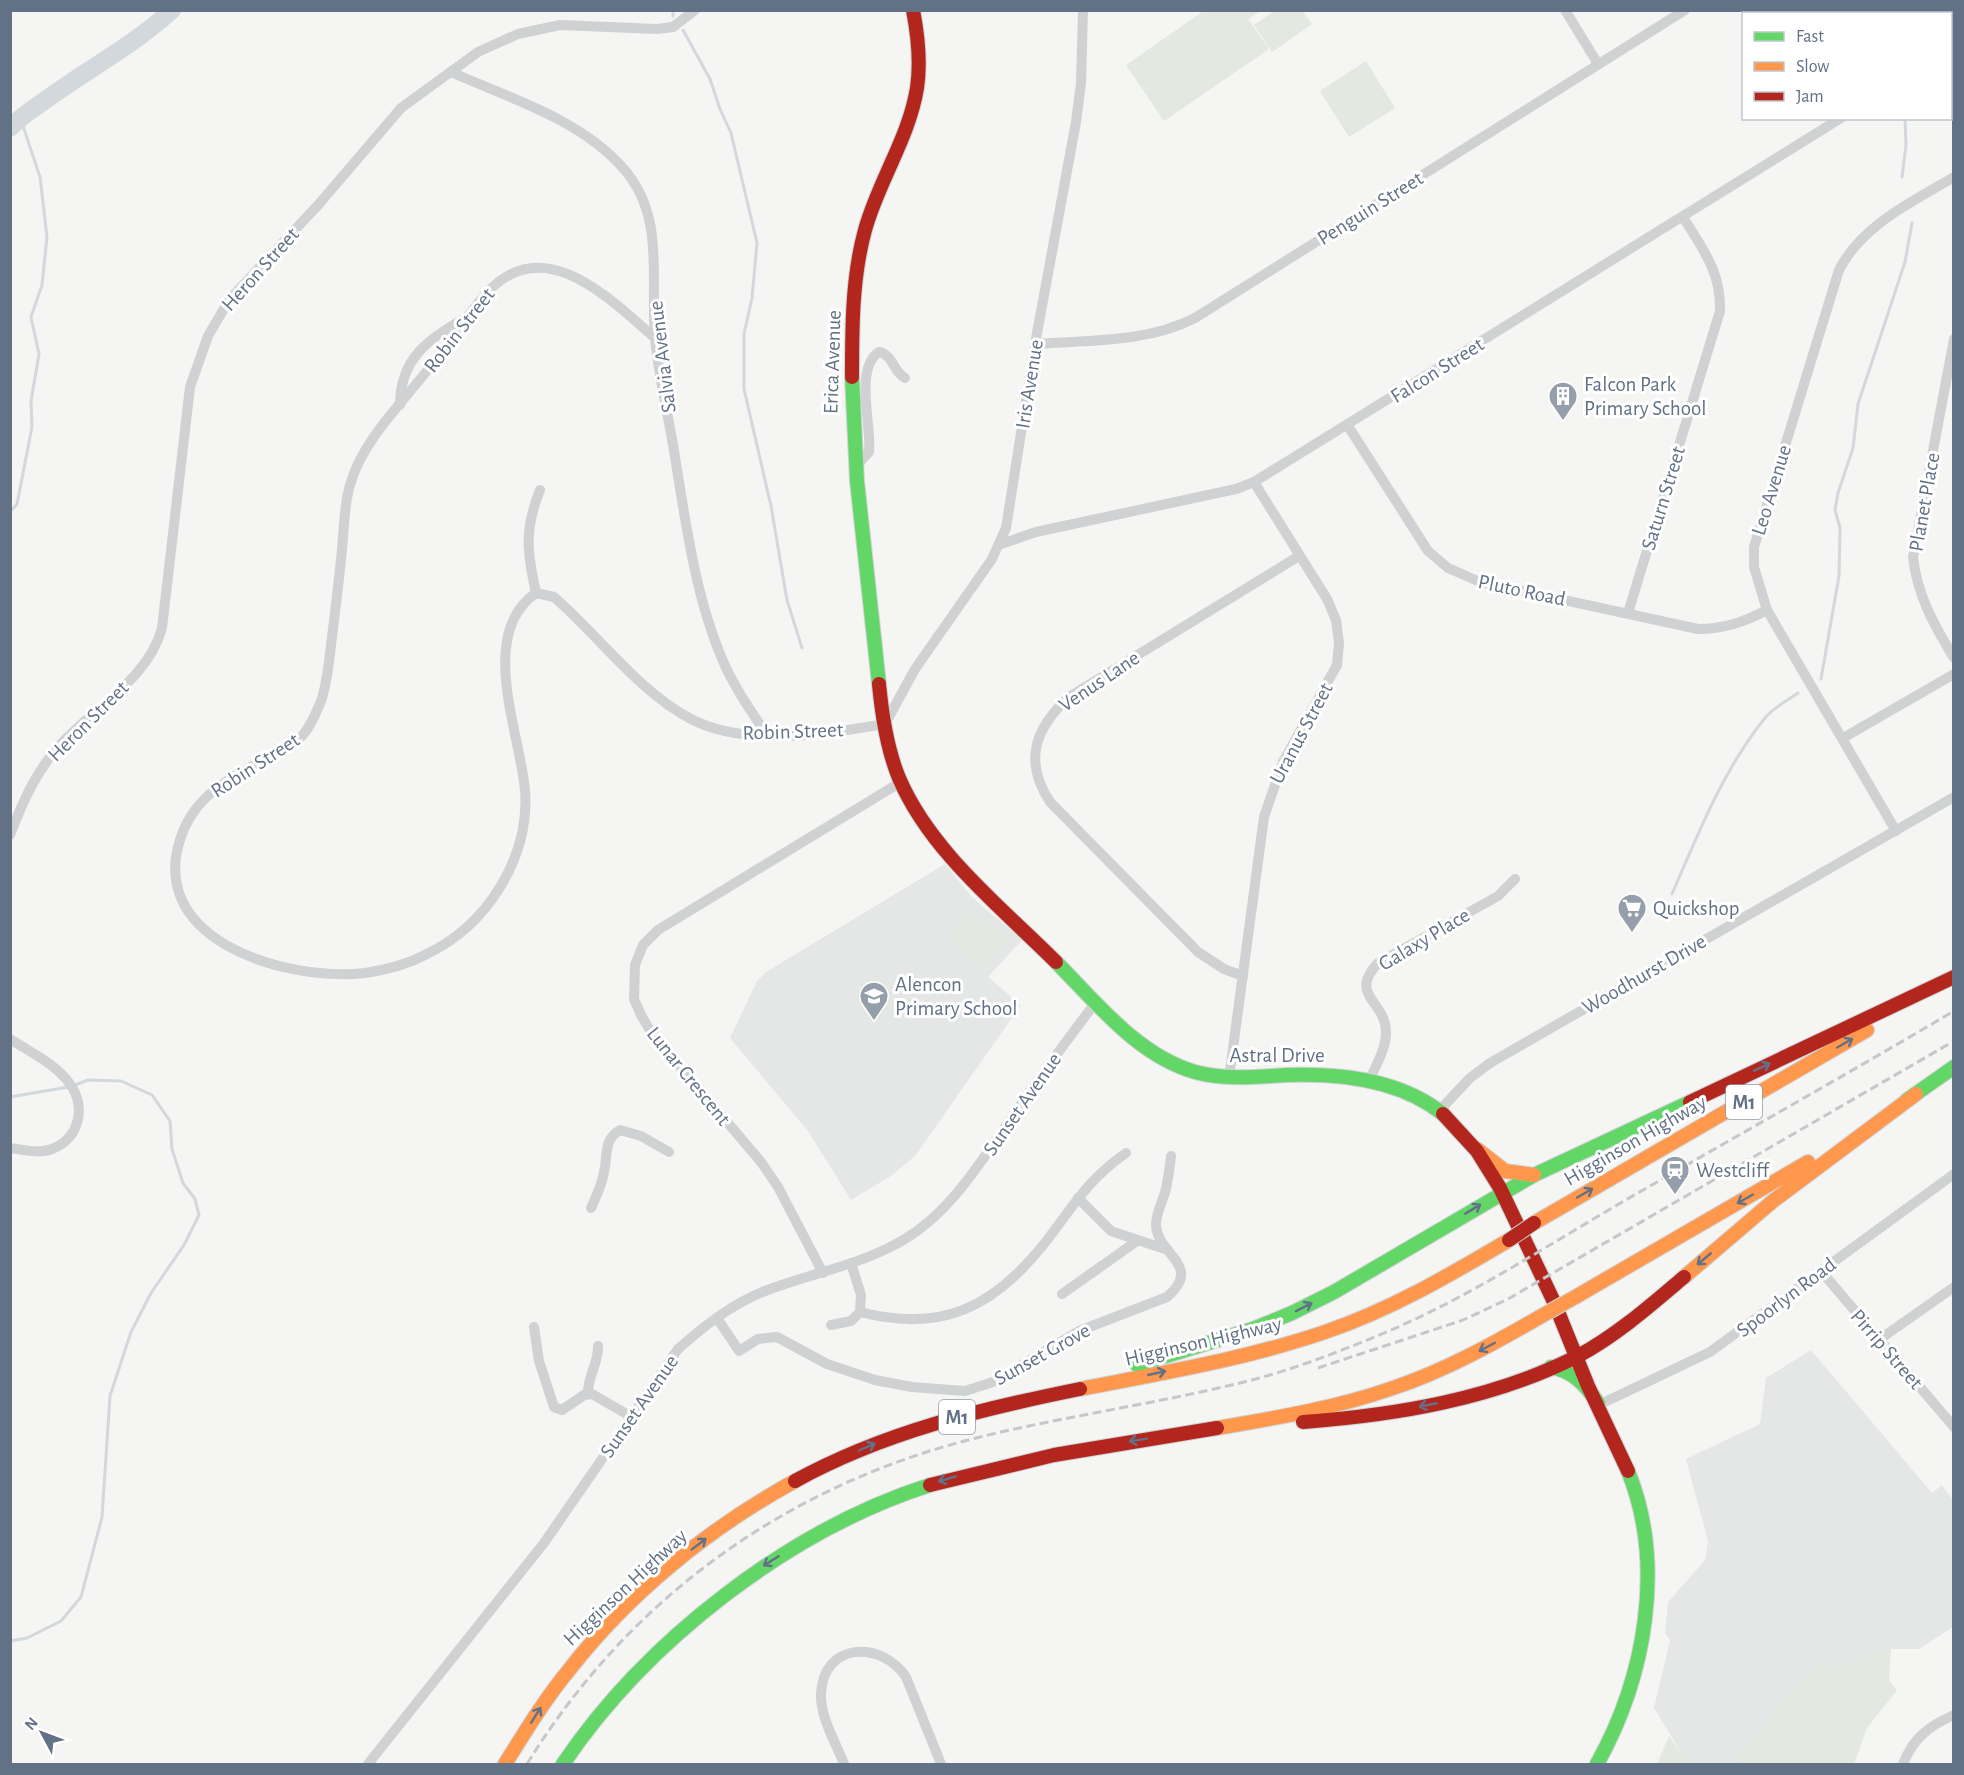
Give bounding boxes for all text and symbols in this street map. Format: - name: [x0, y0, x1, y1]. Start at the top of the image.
- legend: [1742, 12, 1952, 120]
- text: Fast: [1796, 28, 1824, 46]
- text: Slow: [1796, 58, 1829, 76]
- text: Jam: [1796, 88, 1824, 106]
- street label: Penguin Street: [1314, 167, 1427, 249]
- street label: Heron Street: [218, 223, 303, 315]
- street label: Robin Street: [420, 284, 499, 376]
- street label: Salvia Avenue: [645, 300, 680, 414]
- street label: Erica Avenue: [820, 310, 845, 414]
- street label: Falcon Street: [1387, 333, 1488, 407]
- street label: Iris Avenue: [1012, 338, 1047, 430]
- place label: Falcon Park Primary School: [1584, 374, 1707, 419]
- building icon: Falcon Park Primary School: [1547, 380, 1579, 422]
- street label: Leo Avenue: [1748, 443, 1795, 538]
- street label: Saturn Street: [1638, 444, 1689, 552]
- street label: Planet Place: [1905, 451, 1944, 553]
- street label: Pluto Road: [1476, 571, 1568, 610]
- street label: Venus Lane: [1055, 647, 1143, 716]
- street label: Heron Street: [44, 677, 133, 766]
- street label: Uranus Street: [1266, 679, 1337, 787]
- street label: Robin Street: [742, 719, 844, 744]
- street label: Robin Street: [207, 729, 304, 802]
- supermarket icon: Quickshop: [1616, 892, 1648, 934]
- place label: Quickshop: [1653, 898, 1740, 919]
- street label: Galaxy Place: [1375, 904, 1473, 975]
- street label: Woodhurst Drive: [1579, 931, 1710, 1018]
- place label: Alencon Primary School: [895, 974, 1018, 1019]
- school or university icon: Alencon Primary School: [858, 980, 890, 1022]
- street label: Lunar Crescent: [643, 1023, 735, 1130]
- one-way arrow: [1836, 1037, 1853, 1049]
- street label: Astral Drive: [1229, 1045, 1325, 1066]
- street label: Sunset Avenue: [979, 1049, 1065, 1159]
- one-way arrow: [1753, 1061, 1771, 1073]
- road number: M1: [1726, 1085, 1762, 1119]
- street label: Higginson Highway: [1561, 1091, 1710, 1190]
- station icon: Westcliff: [1659, 1154, 1691, 1196]
- place label: Westcliff: [1696, 1160, 1770, 1181]
- one-way arrow: [1576, 1187, 1593, 1199]
- one-way arrow: [1736, 1194, 1754, 1205]
- one-way arrow: [1464, 1203, 1481, 1215]
- one-way arrow: [1696, 1252, 1712, 1265]
- street label: Spoorlyn Road: [1733, 1253, 1840, 1341]
- one-way arrow: [1295, 1301, 1312, 1313]
- street label: Pirrip Street: [1846, 1305, 1927, 1394]
- street label: Higginson Highway: [1123, 1313, 1284, 1370]
- street label: Sunset Grove: [991, 1320, 1094, 1389]
- one-way arrow: [1479, 1341, 1496, 1353]
- street label: Sunset Avenue: [596, 1351, 682, 1461]
- one-way arrow: [1148, 1366, 1167, 1378]
- road number: M1: [939, 1400, 975, 1434]
- one-way arrow: [1418, 1400, 1438, 1411]
- one-way arrow: [1129, 1435, 1148, 1446]
- one-way arrow: [858, 1441, 876, 1452]
- one-way arrow: [938, 1474, 957, 1485]
- street label: Higginson Highway: [560, 1525, 691, 1650]
- one-way arrow: [691, 1538, 707, 1551]
- one-way arrow: [763, 1556, 780, 1568]
- north arrow: [12, 1703, 72, 1763]
- one-way arrow: [530, 1707, 542, 1724]
- text: N: [22, 1714, 41, 1733]

